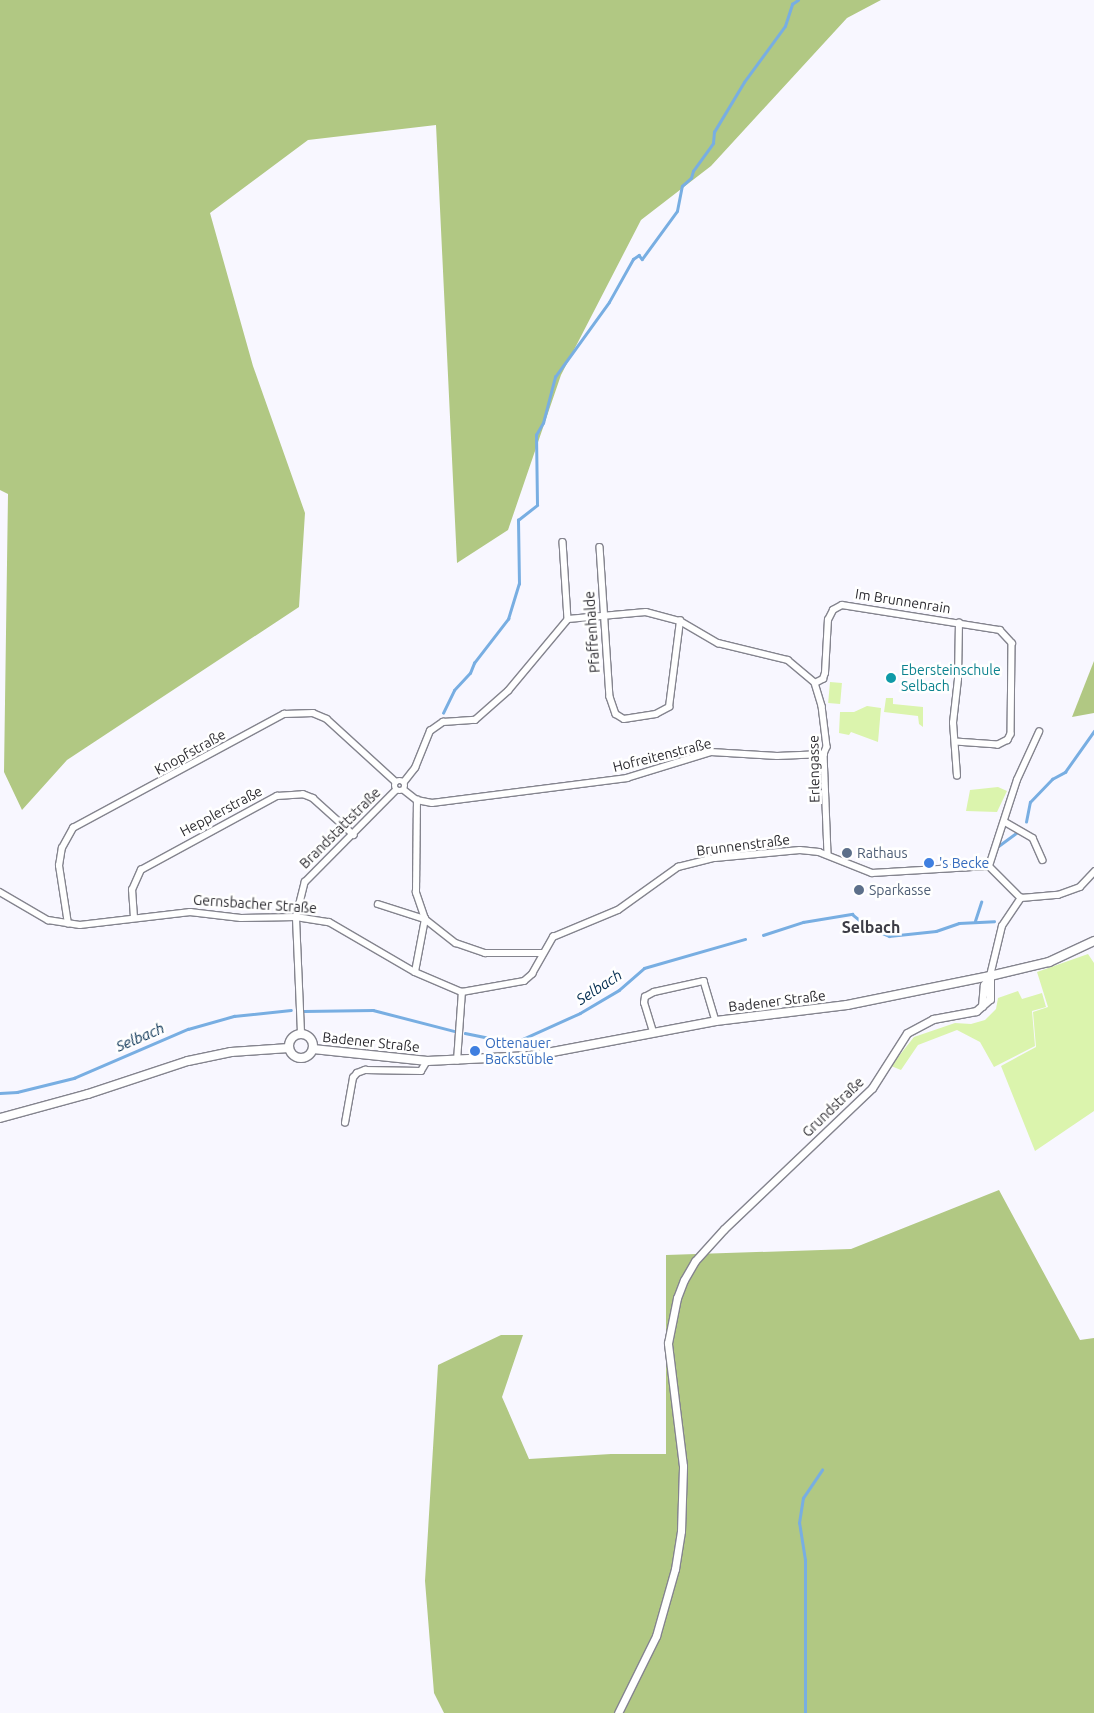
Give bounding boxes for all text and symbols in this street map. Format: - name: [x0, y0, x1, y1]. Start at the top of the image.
- street label: Im Brunnenrain: [854, 585, 952, 617]
- street label: Pfaffenhalde: [581, 590, 603, 674]
- place label: Ebersteinschule Selbach: [901, 662, 1001, 694]
- marker: Ebersteinschule Selbach: [885, 672, 897, 684]
- street label: Knopfstraße: [152, 726, 228, 778]
- street label: Hofreitenstraße: [611, 735, 713, 775]
- street label: Erlengasse: [805, 735, 823, 803]
- street label: Hepplerstraße: [177, 782, 265, 840]
- street label: Brandstattstraße: [296, 784, 384, 872]
- street label: Brunnenstraße: [695, 831, 791, 859]
- place label: Rathaus: [857, 845, 908, 861]
- marker: Rathaus: [841, 847, 853, 859]
- place label: 's Becke: [939, 855, 989, 871]
- marker: 's Becke: [923, 857, 935, 869]
- place label: Sparkasse: [869, 882, 931, 898]
- marker: Sparkasse: [853, 884, 865, 896]
- street label: Gernsbacher Straße: [193, 891, 317, 917]
- district label: Selbach: [842, 917, 900, 937]
- water label: Selbach: [573, 966, 625, 1008]
- street label: Badener Straße: [727, 987, 827, 1015]
- water label: Selbach: [113, 1019, 167, 1055]
- street label: Badener Straße: [322, 1029, 420, 1055]
- place label: Ottenauer Backstüble: [485, 1035, 554, 1068]
- marker: Ottenauer Backstüble: [469, 1045, 481, 1057]
- street label: Grundstraße: [799, 1074, 867, 1140]

